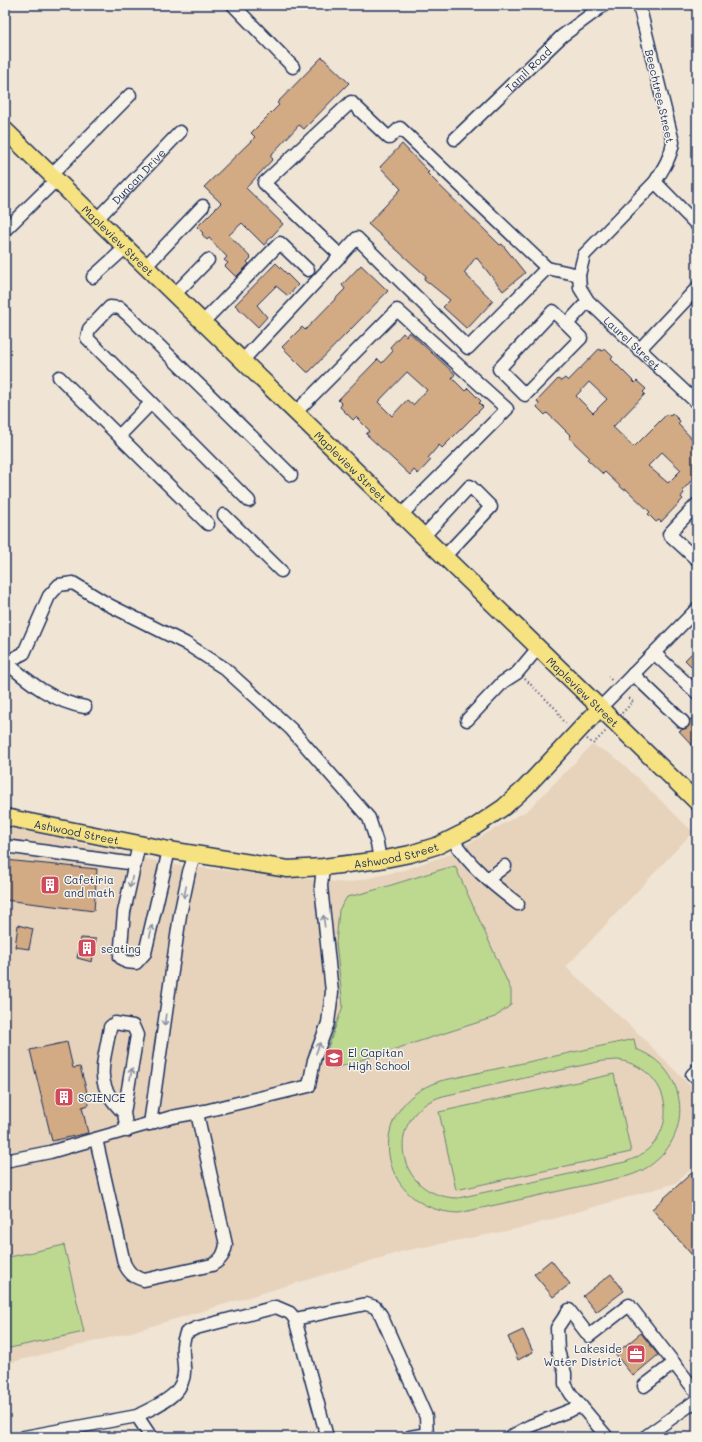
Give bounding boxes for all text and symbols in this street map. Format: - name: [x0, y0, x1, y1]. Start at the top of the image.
- street label: Tamil Road: [501, 43, 554, 95]
- street label: Beechtree Street: [642, 48, 678, 144]
- street label: Duncan Drive: [108, 145, 168, 207]
- street label: Mapleview Street: [79, 202, 158, 279]
- street label: Laurel Street: [601, 312, 664, 373]
- street label: Mapleview Street: [311, 427, 390, 504]
- street label: Mapleview Street: [544, 653, 623, 730]
- street label: Ashwood Street: [33, 816, 121, 847]
- street label: Ashwood Street: [353, 838, 440, 871]
- place label: Cafetiria and math: [64, 872, 114, 900]
- building icon: Cafetiria and math: [39, 874, 61, 896]
- one-way arrow: [127, 876, 135, 889]
- one-way arrow: [180, 885, 188, 898]
- one-way arrow: [320, 915, 328, 928]
- one-way arrow: [147, 925, 155, 938]
- building icon: seating: [76, 937, 98, 959]
- place label: seating: [101, 941, 141, 956]
- one-way arrow: [161, 1013, 169, 1026]
- one-way arrow: [315, 1043, 323, 1055]
- place label: El Capitan High School: [348, 1045, 410, 1073]
- school or university icon: El Capitan High School: [323, 1047, 345, 1069]
- one-way arrow: [127, 1068, 135, 1081]
- building icon: SCIENCE: [53, 1086, 75, 1108]
- place label: SCIENCE: [78, 1090, 125, 1105]
- place label: Lakeside Water District: [543, 1341, 622, 1369]
- office icon: Lakeside Water District: [625, 1343, 647, 1365]

